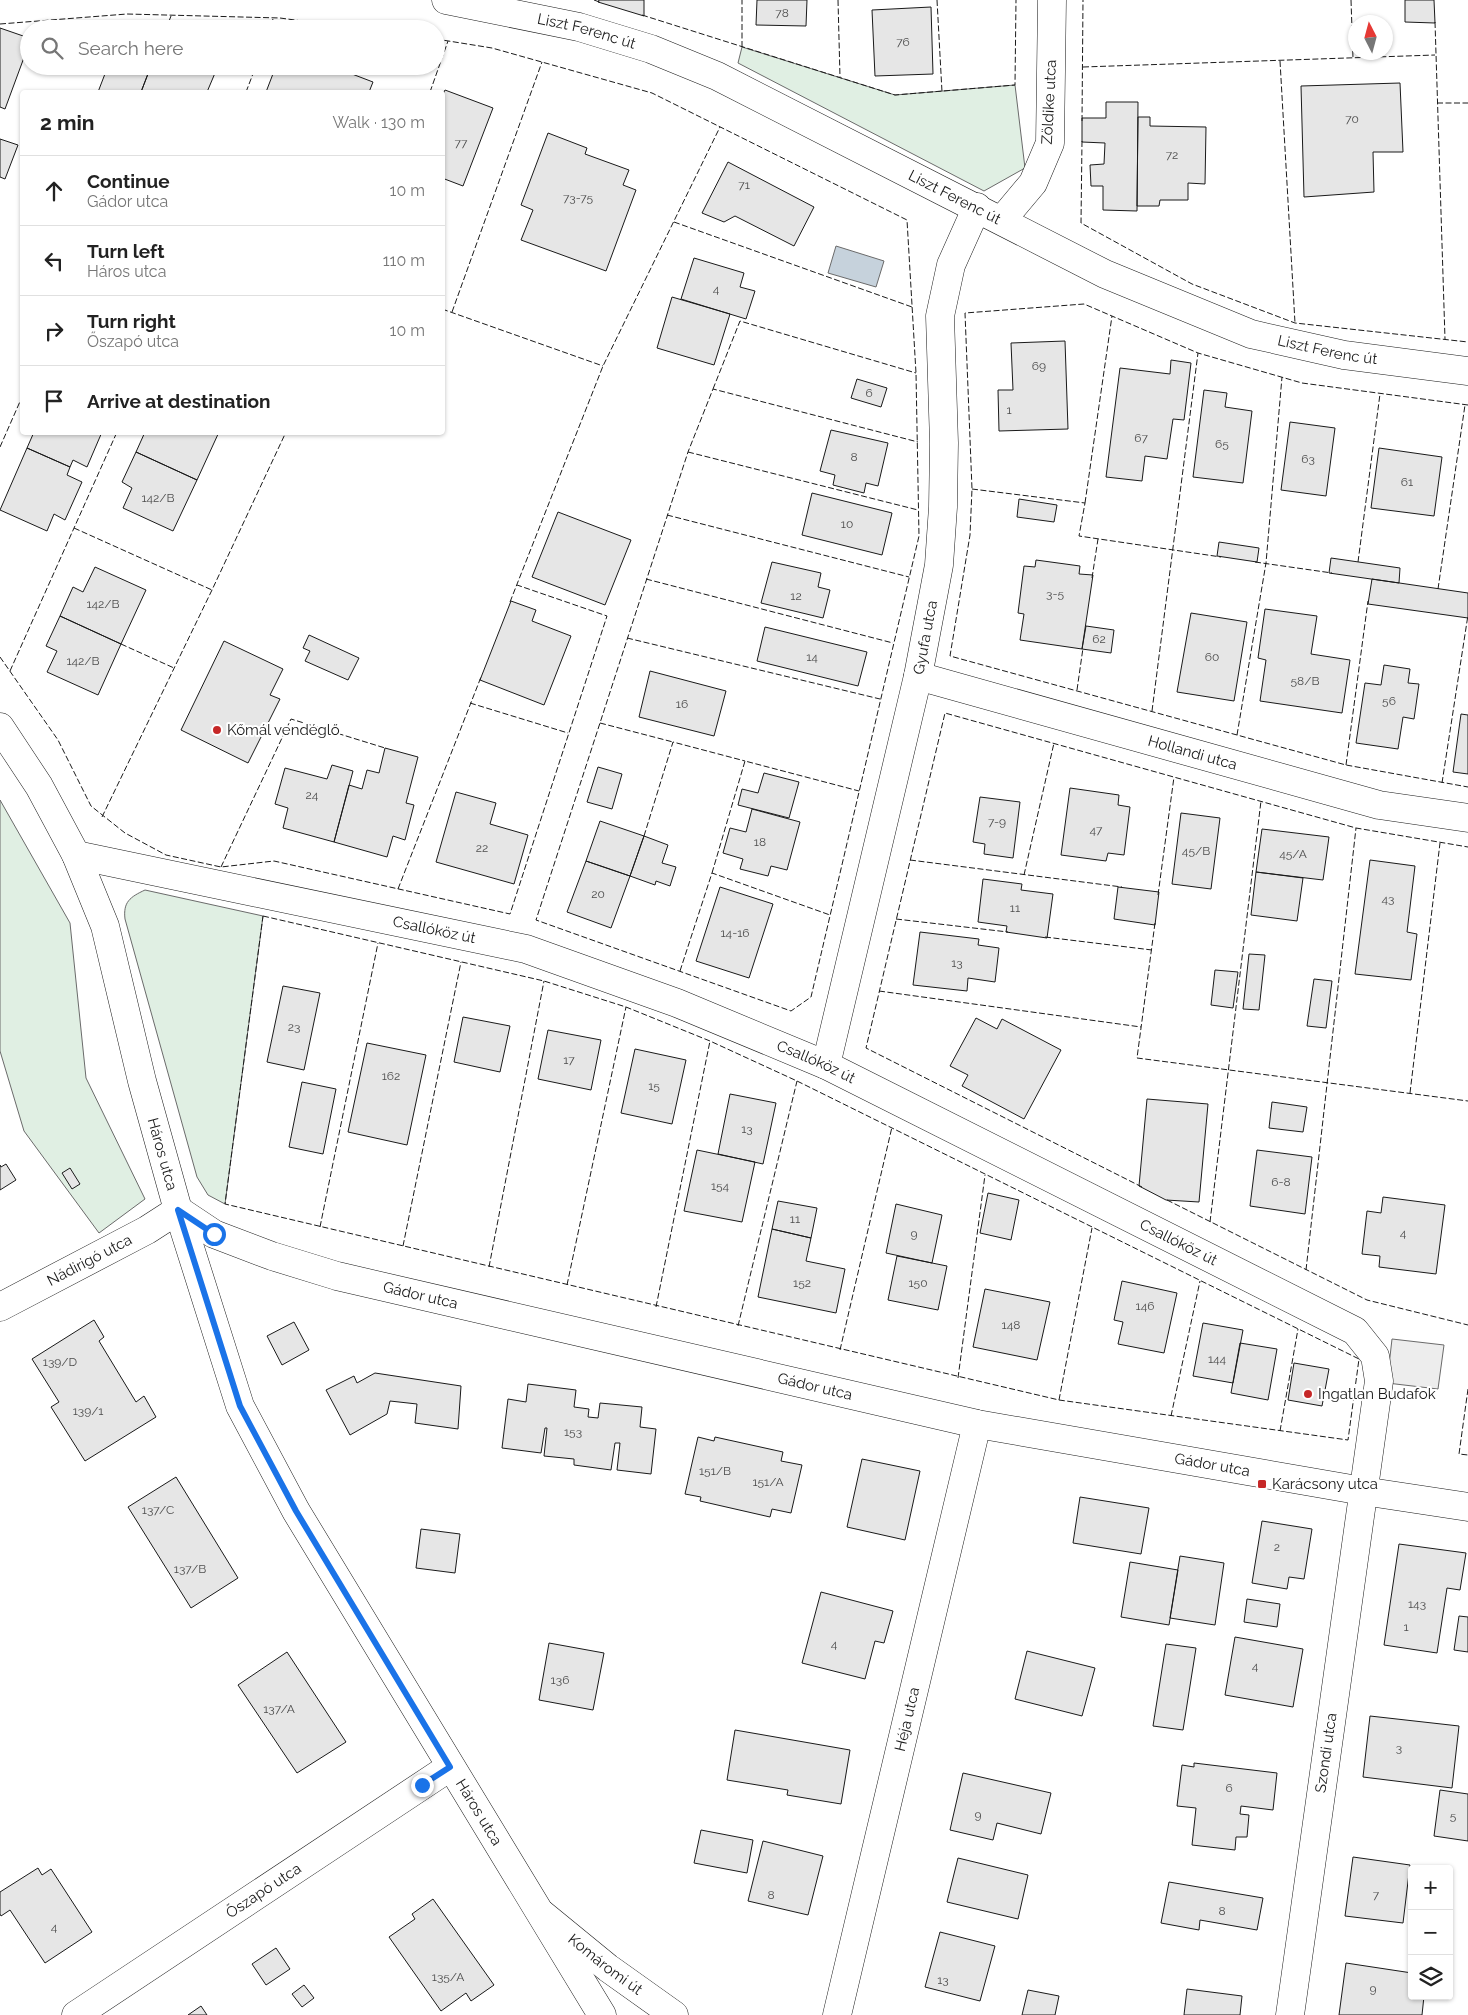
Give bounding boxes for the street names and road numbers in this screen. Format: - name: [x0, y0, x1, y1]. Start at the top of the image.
- street label: Liszt Ferenc út: [536, 10, 638, 53]
- street label: Zöldike utca: [1038, 59, 1060, 145]
- street label: Liszt Ferenc út: [905, 166, 1004, 228]
- street label: Liszt Ferenc út: [1276, 331, 1378, 368]
- street label: Gyufa utca: [909, 599, 941, 676]
- street label: Hollandi utca: [1146, 732, 1239, 774]
- street label: Csallóköz út: [391, 912, 477, 947]
- street label: Csallóköz út: [774, 1036, 858, 1087]
- street label: Háros utca: [144, 1116, 181, 1192]
- street label: Csallóköz út: [1137, 1215, 1220, 1269]
- street label: Nádirigó utca: [44, 1231, 135, 1290]
- street label: Gádor utca: [381, 1278, 460, 1313]
- street label: Gádor utca: [776, 1369, 854, 1404]
- street label: Gádor utca: [1173, 1449, 1251, 1480]
- street label: Héja utca: [891, 1685, 923, 1753]
- street label: Szondi utca: [1311, 1712, 1341, 1794]
- street label: Háros utca: [452, 1776, 506, 1849]
- street label: Őszapó utca: [223, 1859, 304, 1922]
- street label: Komáromi út: [565, 1930, 646, 1999]

